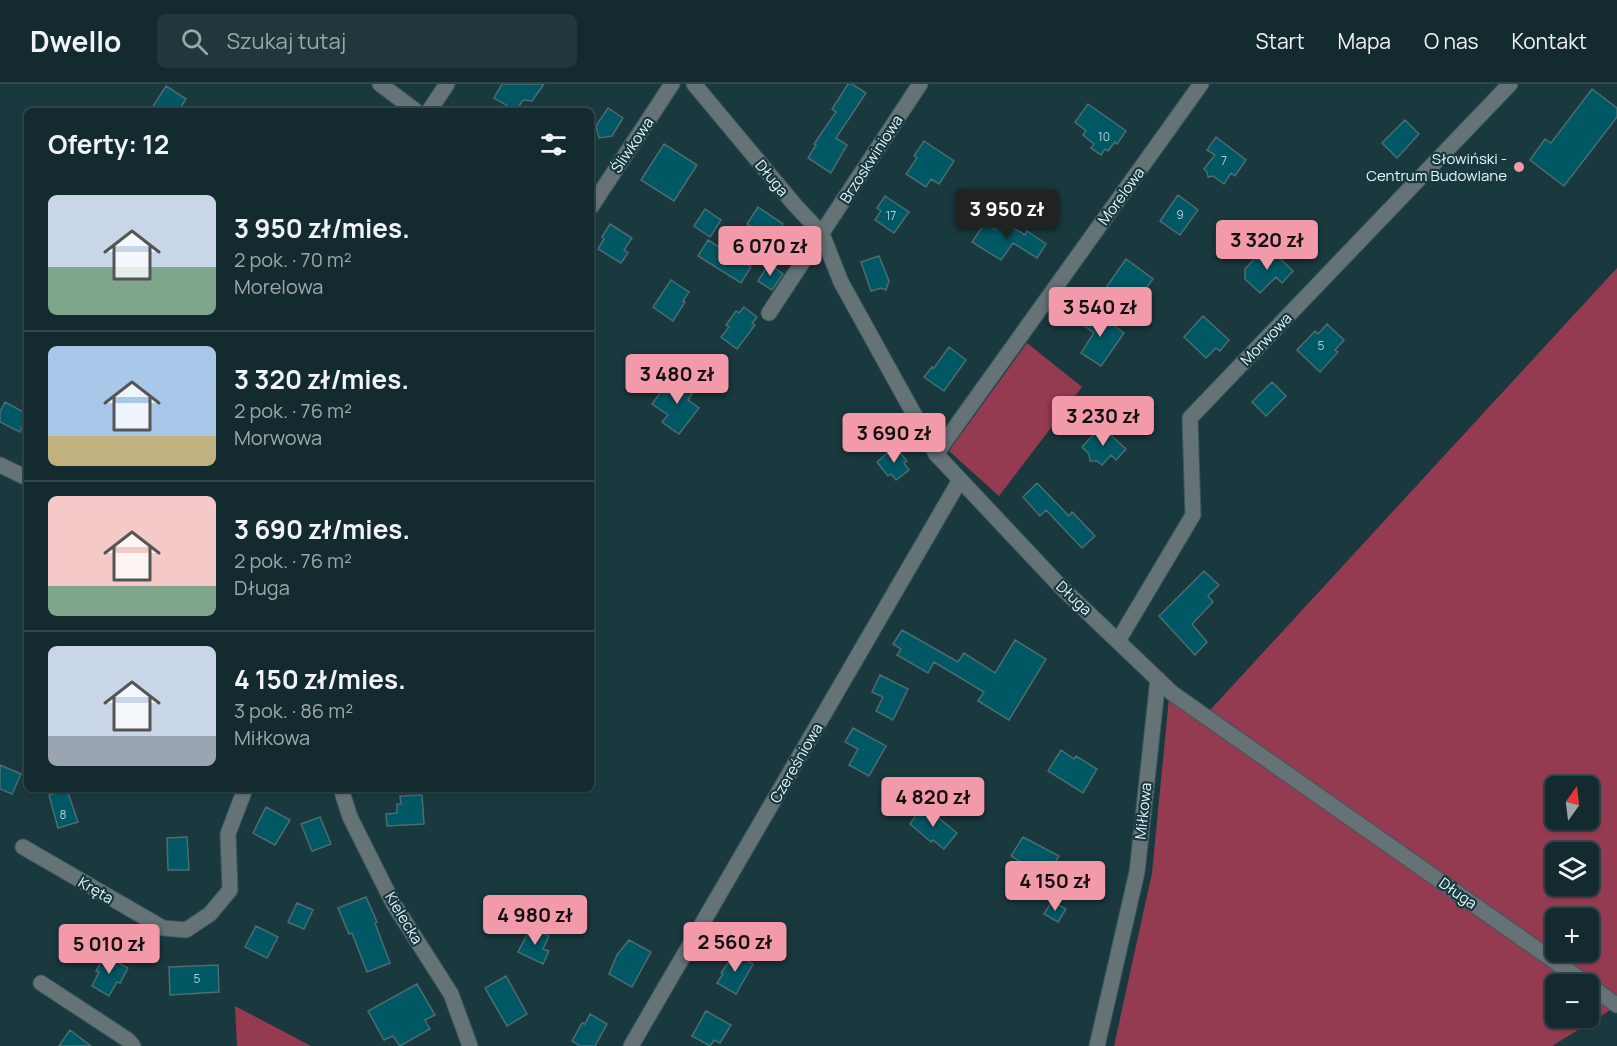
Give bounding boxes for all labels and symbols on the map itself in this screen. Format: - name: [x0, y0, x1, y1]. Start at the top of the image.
- street label: Brzoskwiniowa: [835, 111, 907, 207]
- street label: Śliwkowa: [606, 113, 658, 177]
- house number: 10: [1098, 128, 1110, 145]
- place label: Słowiński - Centrum Budowlane: [1366, 148, 1507, 186]
- house number: 7: [1221, 152, 1227, 169]
- street label: Długa: [751, 155, 793, 201]
- marker: Słowiński - Centrum Budowlane: [1512, 160, 1526, 174]
- street label: Morelowa: [1093, 163, 1149, 229]
- pin: 3 950 zł: [945, 189, 1069, 240]
- house number: 9: [1176, 206, 1184, 223]
- house number: 17: [886, 207, 896, 224]
- pin: 3 320 zł: [1205, 220, 1329, 271]
- pin: 6 070 zł: [708, 226, 832, 277]
- pin: 3 540 zł: [1038, 287, 1162, 338]
- street label: Morwowa: [1235, 308, 1297, 370]
- house number: 5: [1318, 337, 1325, 354]
- pin: 3 480 zł: [615, 354, 739, 405]
- pin: 3 230 zł: [1041, 396, 1165, 447]
- pin: 3 690 zł: [832, 413, 956, 464]
- street label: Długa: [1052, 576, 1096, 620]
- street label: Czereśniowa: [765, 719, 827, 807]
- north arrow: [1545, 776, 1599, 830]
- pin: 4 820 zł: [871, 777, 995, 828]
- street label: Miłkowa: [1130, 782, 1156, 840]
- house number: 8: [60, 806, 67, 823]
- pin: 4 150 zł: [993, 861, 1117, 912]
- street label: Kręta: [75, 872, 117, 908]
- street label: Długa: [1435, 872, 1481, 914]
- street label: Kielecka: [380, 888, 428, 948]
- pin: 4 980 zł: [473, 895, 597, 946]
- pin: 2 560 zł: [673, 922, 797, 973]
- pin: 5 010 zł: [47, 924, 171, 975]
- house number: 5: [194, 970, 201, 987]

